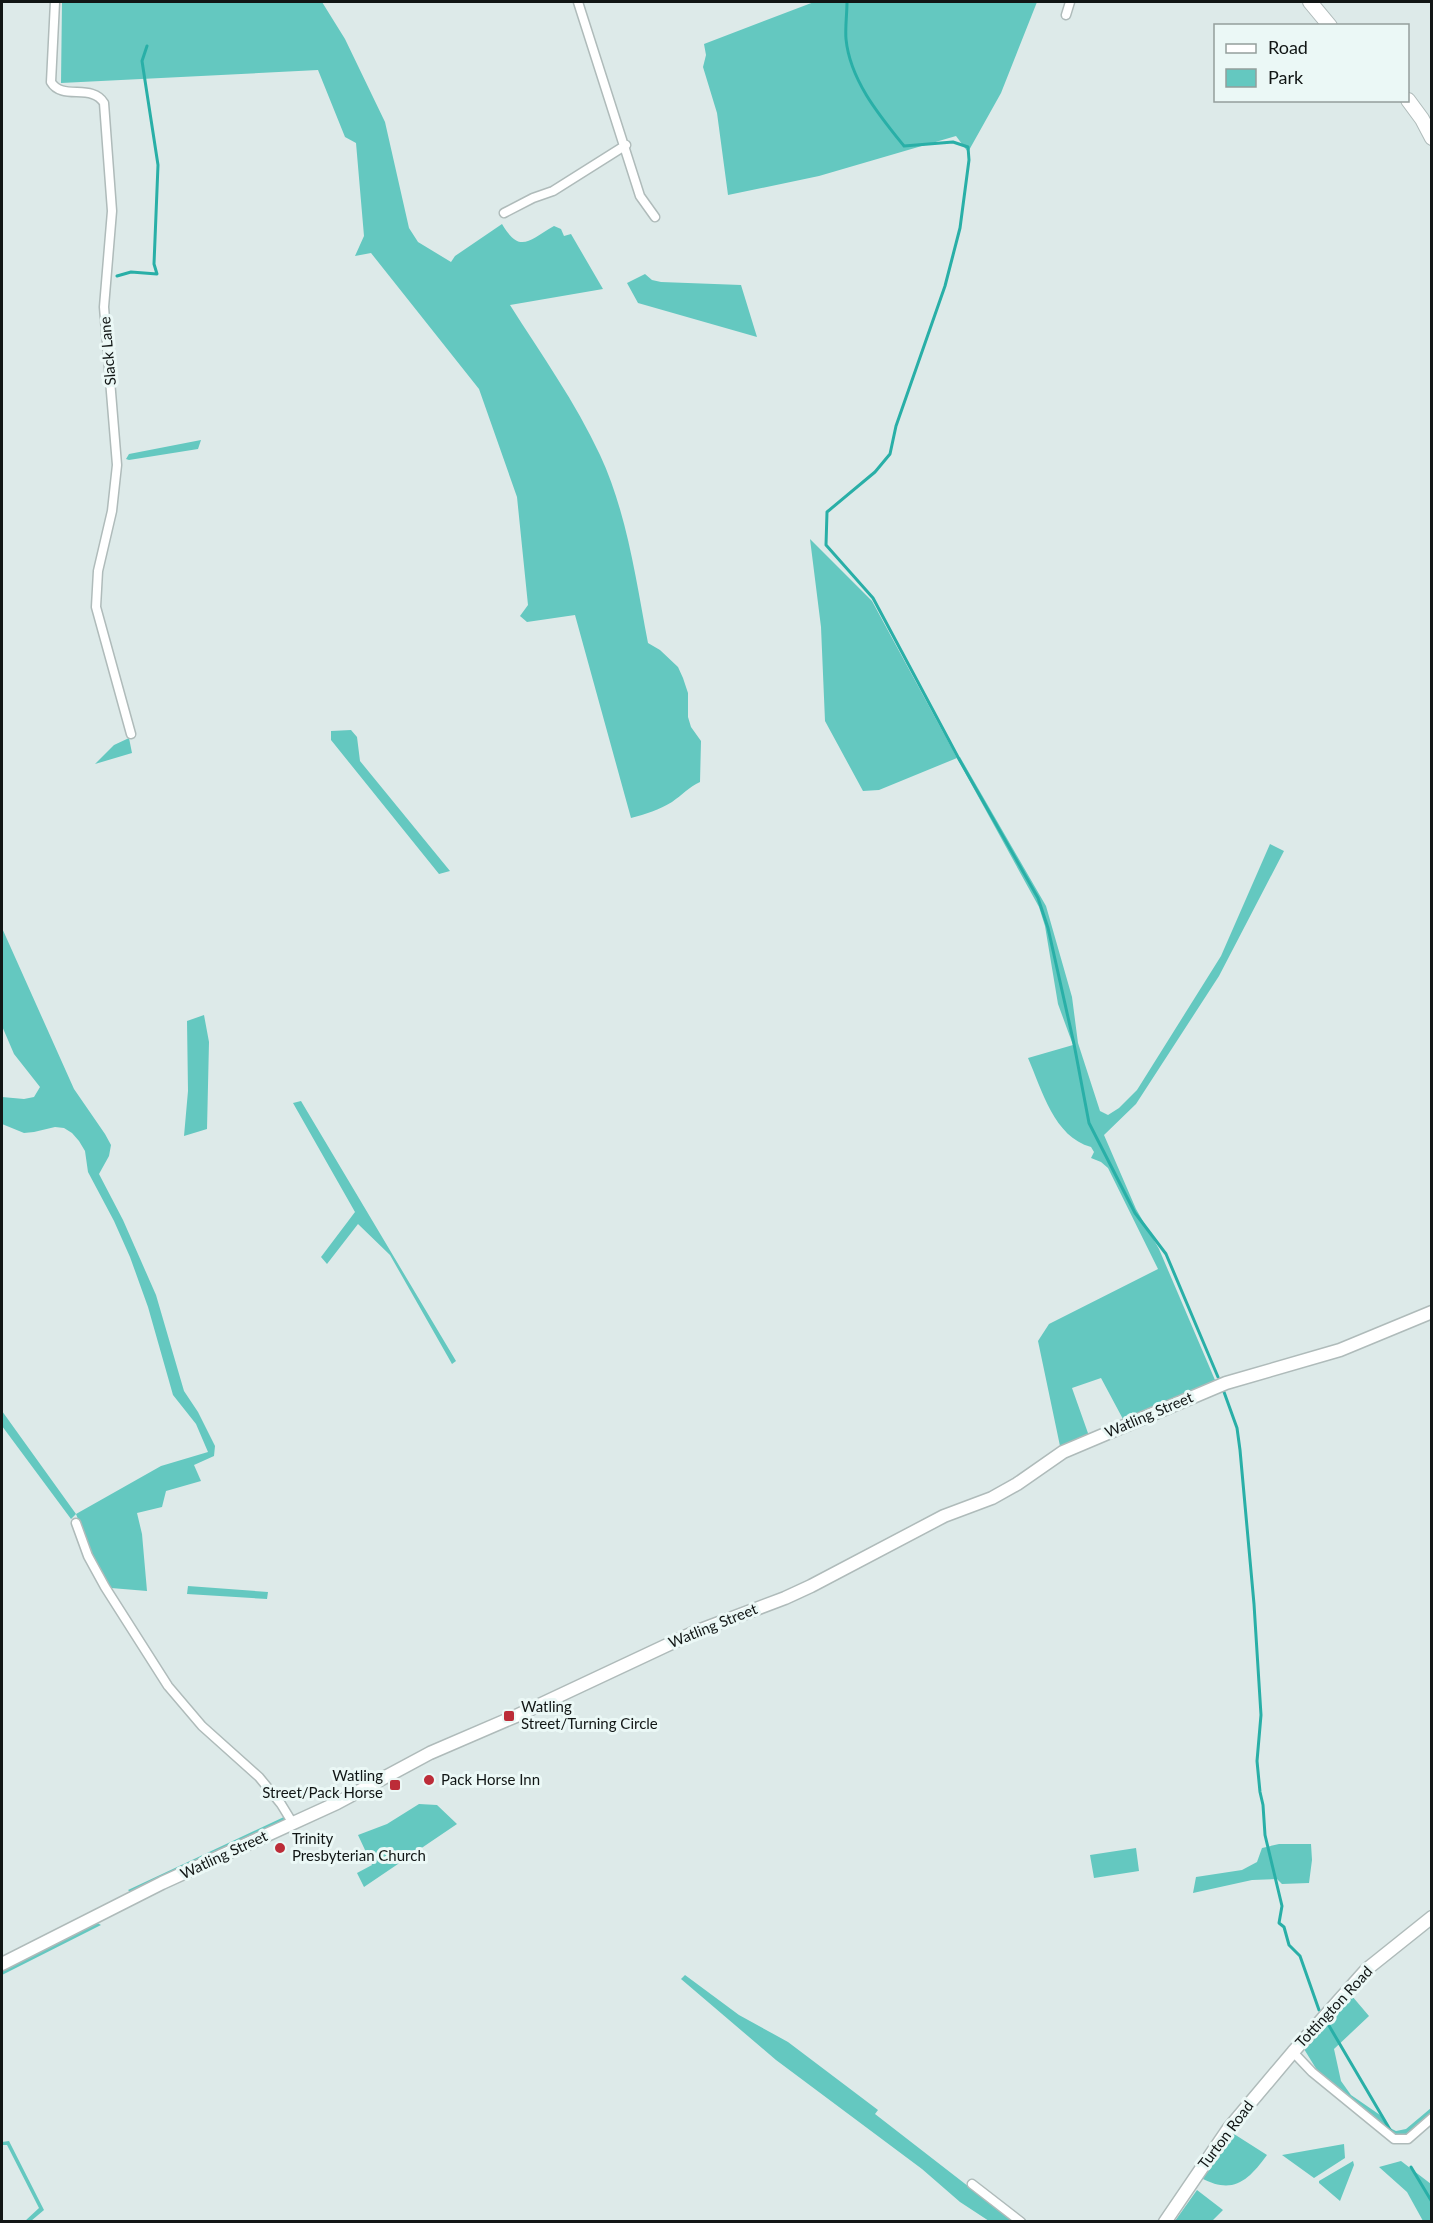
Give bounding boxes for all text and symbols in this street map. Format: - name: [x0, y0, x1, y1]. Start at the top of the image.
- legend: [1214, 24, 1409, 102]
- text: Road: [1268, 36, 1308, 58]
- text: Park: [1268, 66, 1304, 88]
- street label: Slack Lane: [95, 316, 119, 386]
- street label: Watling Street: [1102, 1387, 1196, 1441]
- street label: Watling Street: [666, 1599, 760, 1651]
- place label: Watling Street/Turning Circle: [521, 1697, 658, 1732]
- marker: Watling Street/Turning Circle: [502, 1709, 516, 1723]
- place label: Watling Street/Pack Horse: [262, 1766, 383, 1801]
- place label: Pack Horse Inn: [441, 1770, 540, 1788]
- marker: Pack Horse Inn: [422, 1773, 436, 1787]
- marker: Watling Street/Pack Horse: [388, 1778, 402, 1792]
- street label: Watling Street: [177, 1826, 271, 1882]
- place label: Trinity Presbyterian Church: [292, 1829, 426, 1864]
- marker: Trinity Presbyterian Church: [273, 1841, 287, 1855]
- street label: Tottington Road: [1291, 1962, 1376, 2051]
- street label: Turton Road: [1194, 2097, 1257, 2172]

